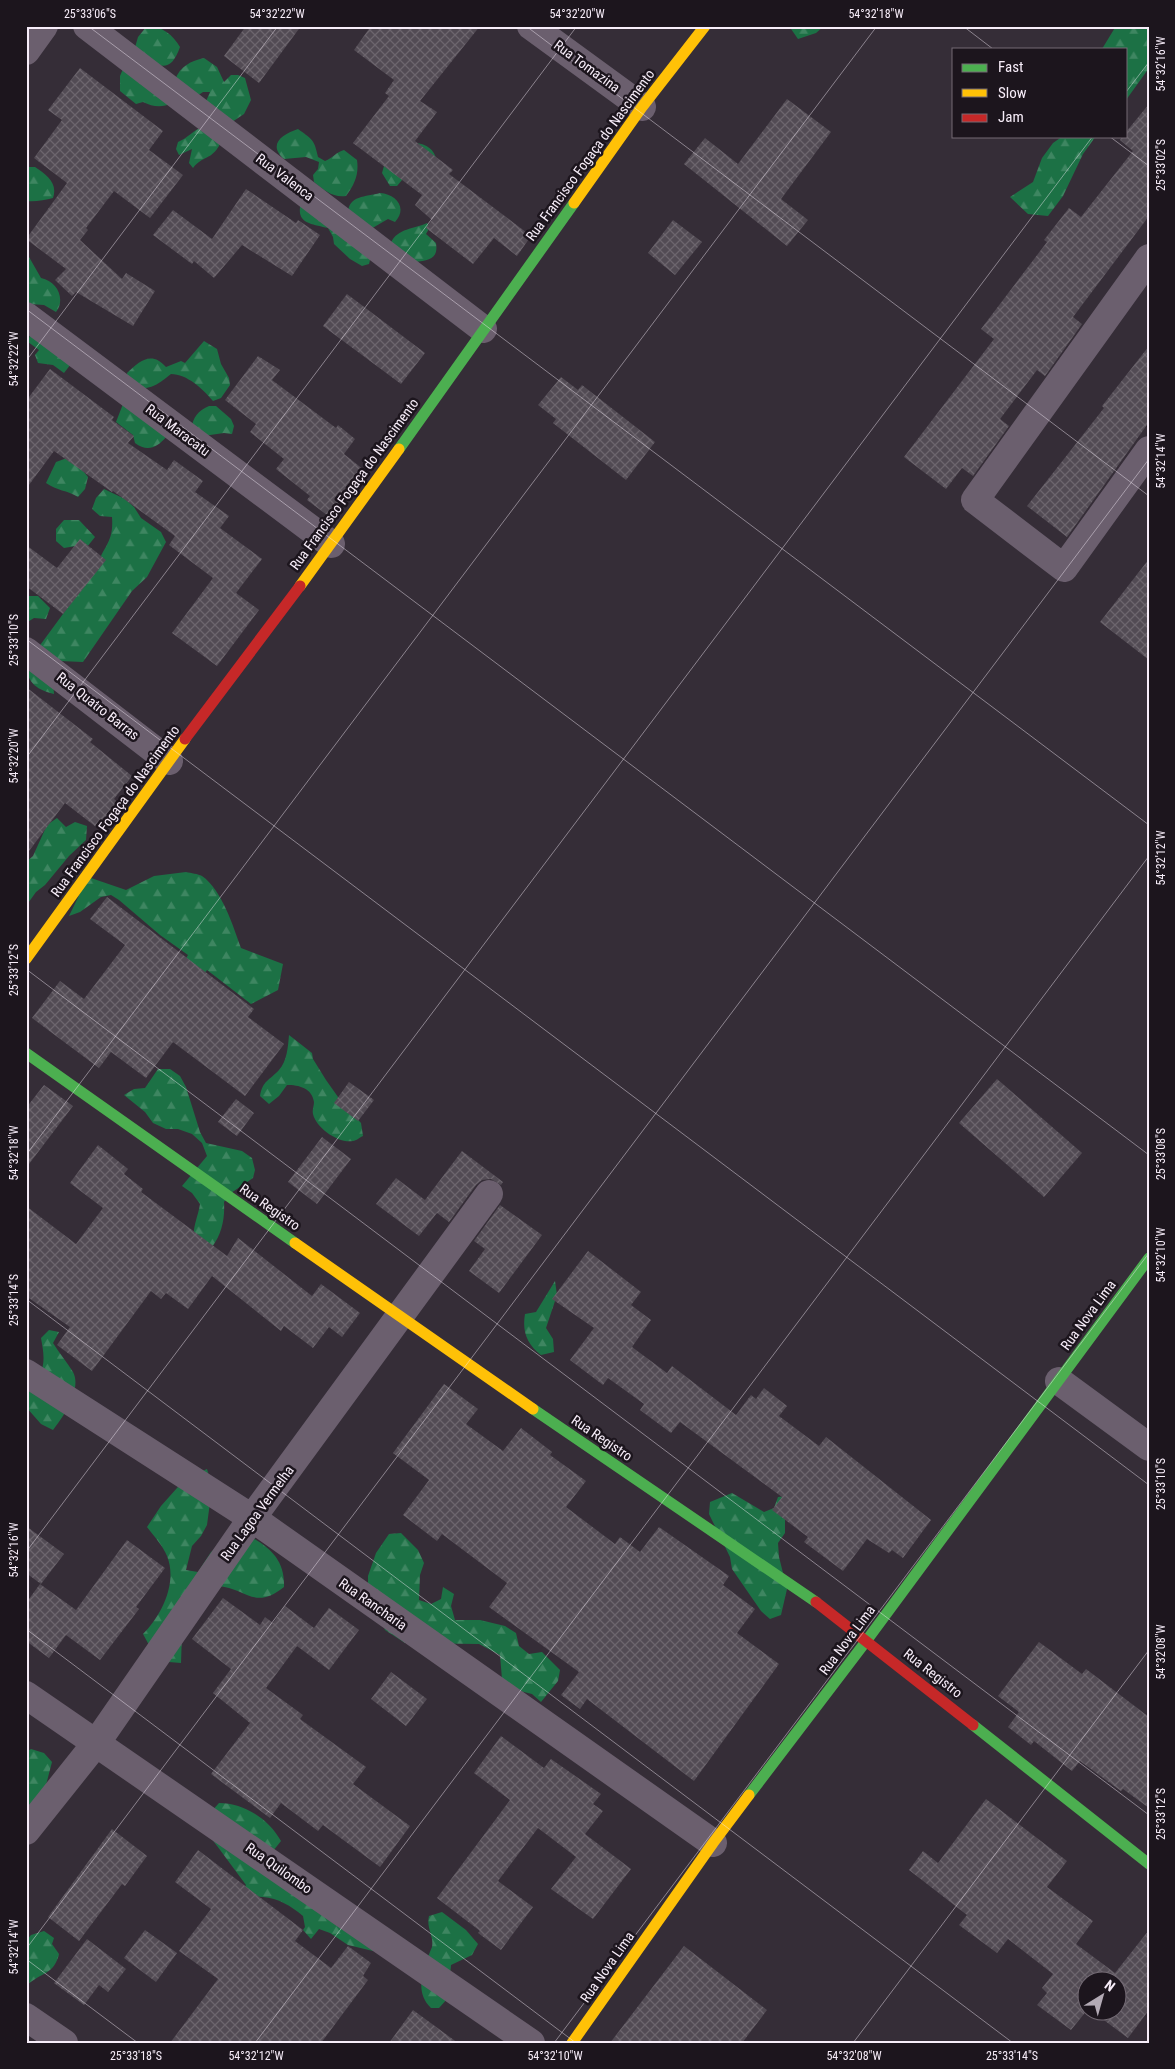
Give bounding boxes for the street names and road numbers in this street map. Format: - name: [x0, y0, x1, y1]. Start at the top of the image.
- street label: Rua Tomazina: [551, 37, 623, 95]
- street label: Rua Francisco Fogaça do Nascimento: [522, 66, 658, 244]
- street label: Rua Valenca: [253, 150, 317, 204]
- street label: Rua Francisco Fogaça do Nascimento: [286, 395, 422, 573]
- street label: Rua Maracatu: [143, 401, 213, 459]
- street label: Rua Quatro Barras: [54, 669, 142, 743]
- street label: Rua Francisco Fogaça do Nascimento: [47, 722, 183, 900]
- street label: Rua Registro: [237, 1180, 303, 1234]
- street label: Rua Nova Lima: [1057, 1277, 1119, 1353]
- street label: Rua Registro: [569, 1412, 635, 1464]
- street label: Rua Lagoa Vermelha: [217, 1462, 297, 1564]
- street label: Rua Rancharia: [336, 1575, 410, 1633]
- street label: Rua Nova Lima: [816, 1602, 878, 1678]
- street label: Rua Registro: [901, 1645, 965, 1701]
- street label: Rua Quilombo: [243, 1839, 315, 1897]
- street label: Rua Nova Lima: [577, 1929, 637, 2005]

